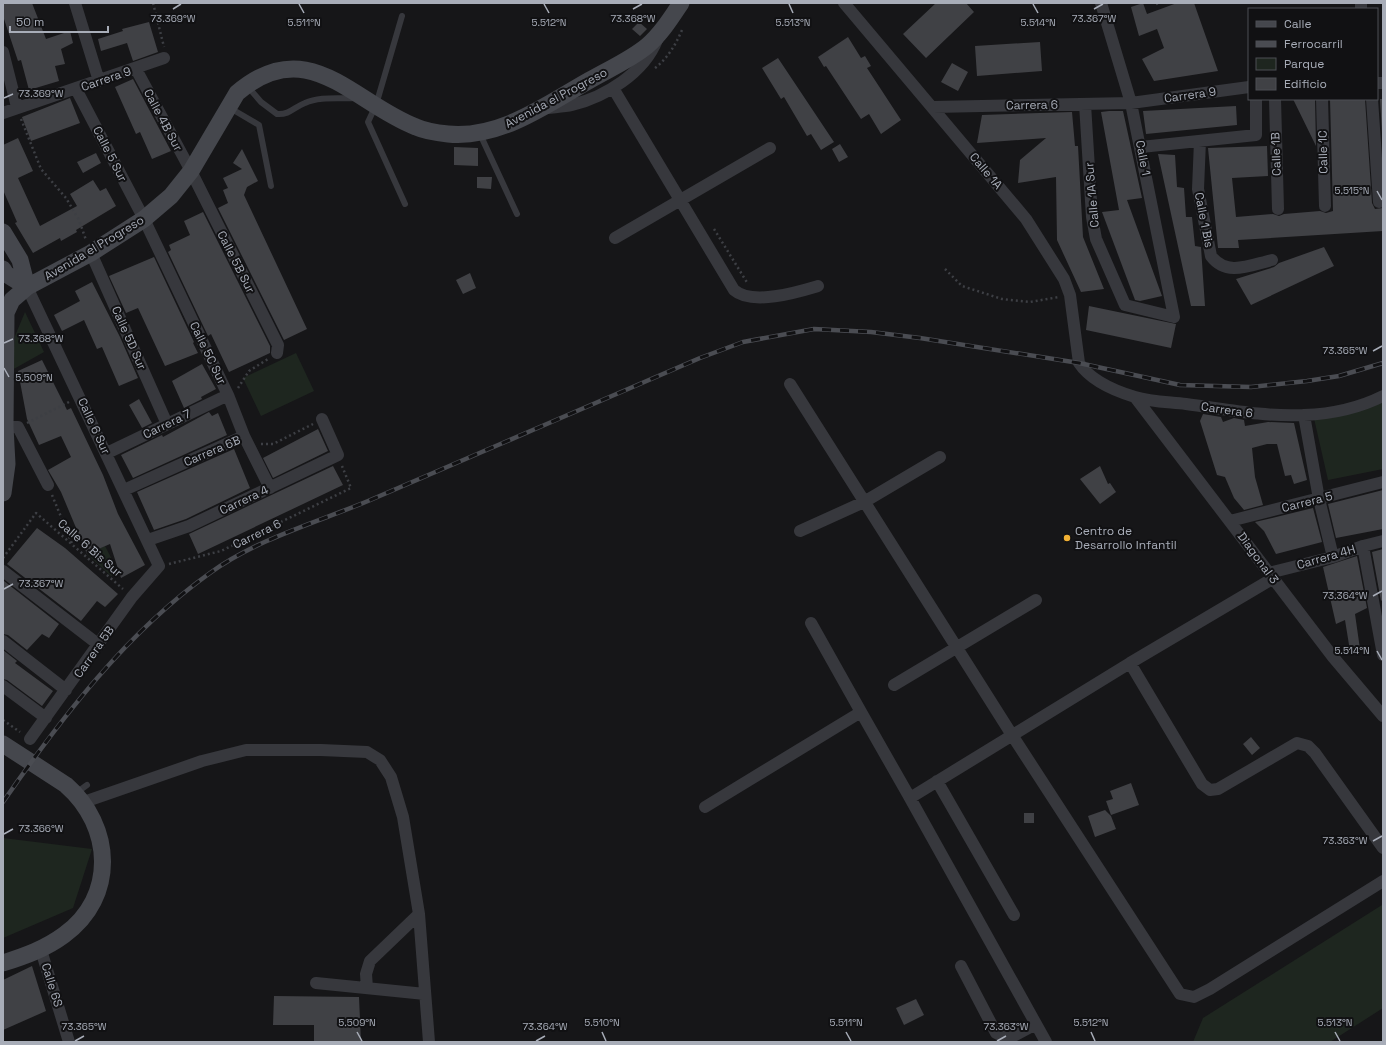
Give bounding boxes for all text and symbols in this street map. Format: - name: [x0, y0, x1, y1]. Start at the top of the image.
- scale bar: [10, 8, 108, 34]
- legend: [1248, 8, 1378, 100]
- text: 73.369°W: [150, 12, 196, 25]
- text: 73.368°W: [610, 12, 656, 25]
- text: 73.367°W: [1072, 12, 1116, 25]
- text: 50 m: [16, 14, 44, 30]
- text: 5.511°N: [287, 16, 321, 29]
- text: 5.512°N: [531, 16, 567, 29]
- text: 5.513°N: [775, 16, 811, 29]
- text: 5.514°N: [1020, 16, 1056, 29]
- text: Calle: [1284, 16, 1312, 32]
- text: Ferrocarril: [1284, 36, 1343, 52]
- text: Parque: [1284, 56, 1324, 72]
- street label: Carrera 9: [79, 63, 133, 95]
- street label: Avenida el Progreso: [502, 64, 610, 132]
- text: Edificio: [1284, 76, 1327, 92]
- street label: Carrera 9: [1163, 83, 1217, 107]
- street label: Calle 4B Sur: [140, 86, 186, 154]
- text: 73.369°W: [18, 87, 64, 100]
- street label: Carrera 6: [1006, 97, 1058, 113]
- street label: Calle 5 Sur: [89, 124, 131, 185]
- street label: Calle 1C: [1315, 130, 1331, 174]
- street label: Calle 1B: [1267, 132, 1285, 176]
- street label: Calle 1: [1132, 139, 1154, 177]
- street label: Calle 1A: [966, 149, 1006, 193]
- street label: Calle 1A Sur: [1081, 161, 1103, 228]
- text: 5.515°N: [1335, 184, 1370, 197]
- street label: Calle 1 Bis: [1191, 191, 1217, 249]
- street label: Avenida el Progreso: [41, 212, 147, 284]
- street label: Calle 5B Sur: [213, 228, 259, 296]
- street label: Calle 5D Sur: [108, 304, 150, 373]
- street label: Calle 5C Sur: [186, 319, 230, 387]
- text: 73.368°W: [18, 332, 64, 345]
- text: 73.365°W: [1323, 344, 1368, 357]
- text: 5.509°N: [15, 371, 53, 384]
- street label: Calle 6 Sur: [74, 395, 114, 457]
- street label: Carrera 6: [1200, 398, 1254, 422]
- street label: Carrera 7: [140, 405, 194, 443]
- street label: Carrera 6B: [181, 432, 243, 470]
- street label: Carrera 4: [217, 481, 272, 518]
- street label: Carrera 5: [1280, 488, 1334, 516]
- street label: Carrera 6: [230, 515, 284, 553]
- street label: Calle 6 Bis Sur: [54, 516, 126, 581]
- place label: Centro de Desarrollo Infantil: [1075, 523, 1177, 553]
- street label: Diagonal 3: [1234, 529, 1282, 587]
- marker: Centro de Desarrollo Infantil: [1062, 533, 1072, 543]
- street label: Carrera 4H: [1295, 541, 1357, 573]
- text: 73.367°W: [19, 577, 63, 590]
- text: 73.364°W: [1322, 589, 1368, 602]
- street label: Carrera 5B: [70, 623, 118, 681]
- text: 5.514°N: [1334, 644, 1370, 657]
- text: 73.366°W: [18, 822, 64, 835]
- text: 73.363°W: [1323, 834, 1368, 847]
- street label: Calle 6S: [38, 961, 66, 1009]
- text: 5.509°N: [338, 1016, 376, 1029]
- text: 5.510°N: [584, 1016, 620, 1029]
- text: 5.511°N: [829, 1016, 863, 1029]
- text: 5.512°N: [1073, 1016, 1109, 1029]
- text: 5.513°N: [1317, 1016, 1353, 1029]
- text: 73.365°W: [62, 1020, 107, 1033]
- text: 73.364°W: [522, 1020, 568, 1033]
- text: 73.363°W: [984, 1020, 1029, 1033]

